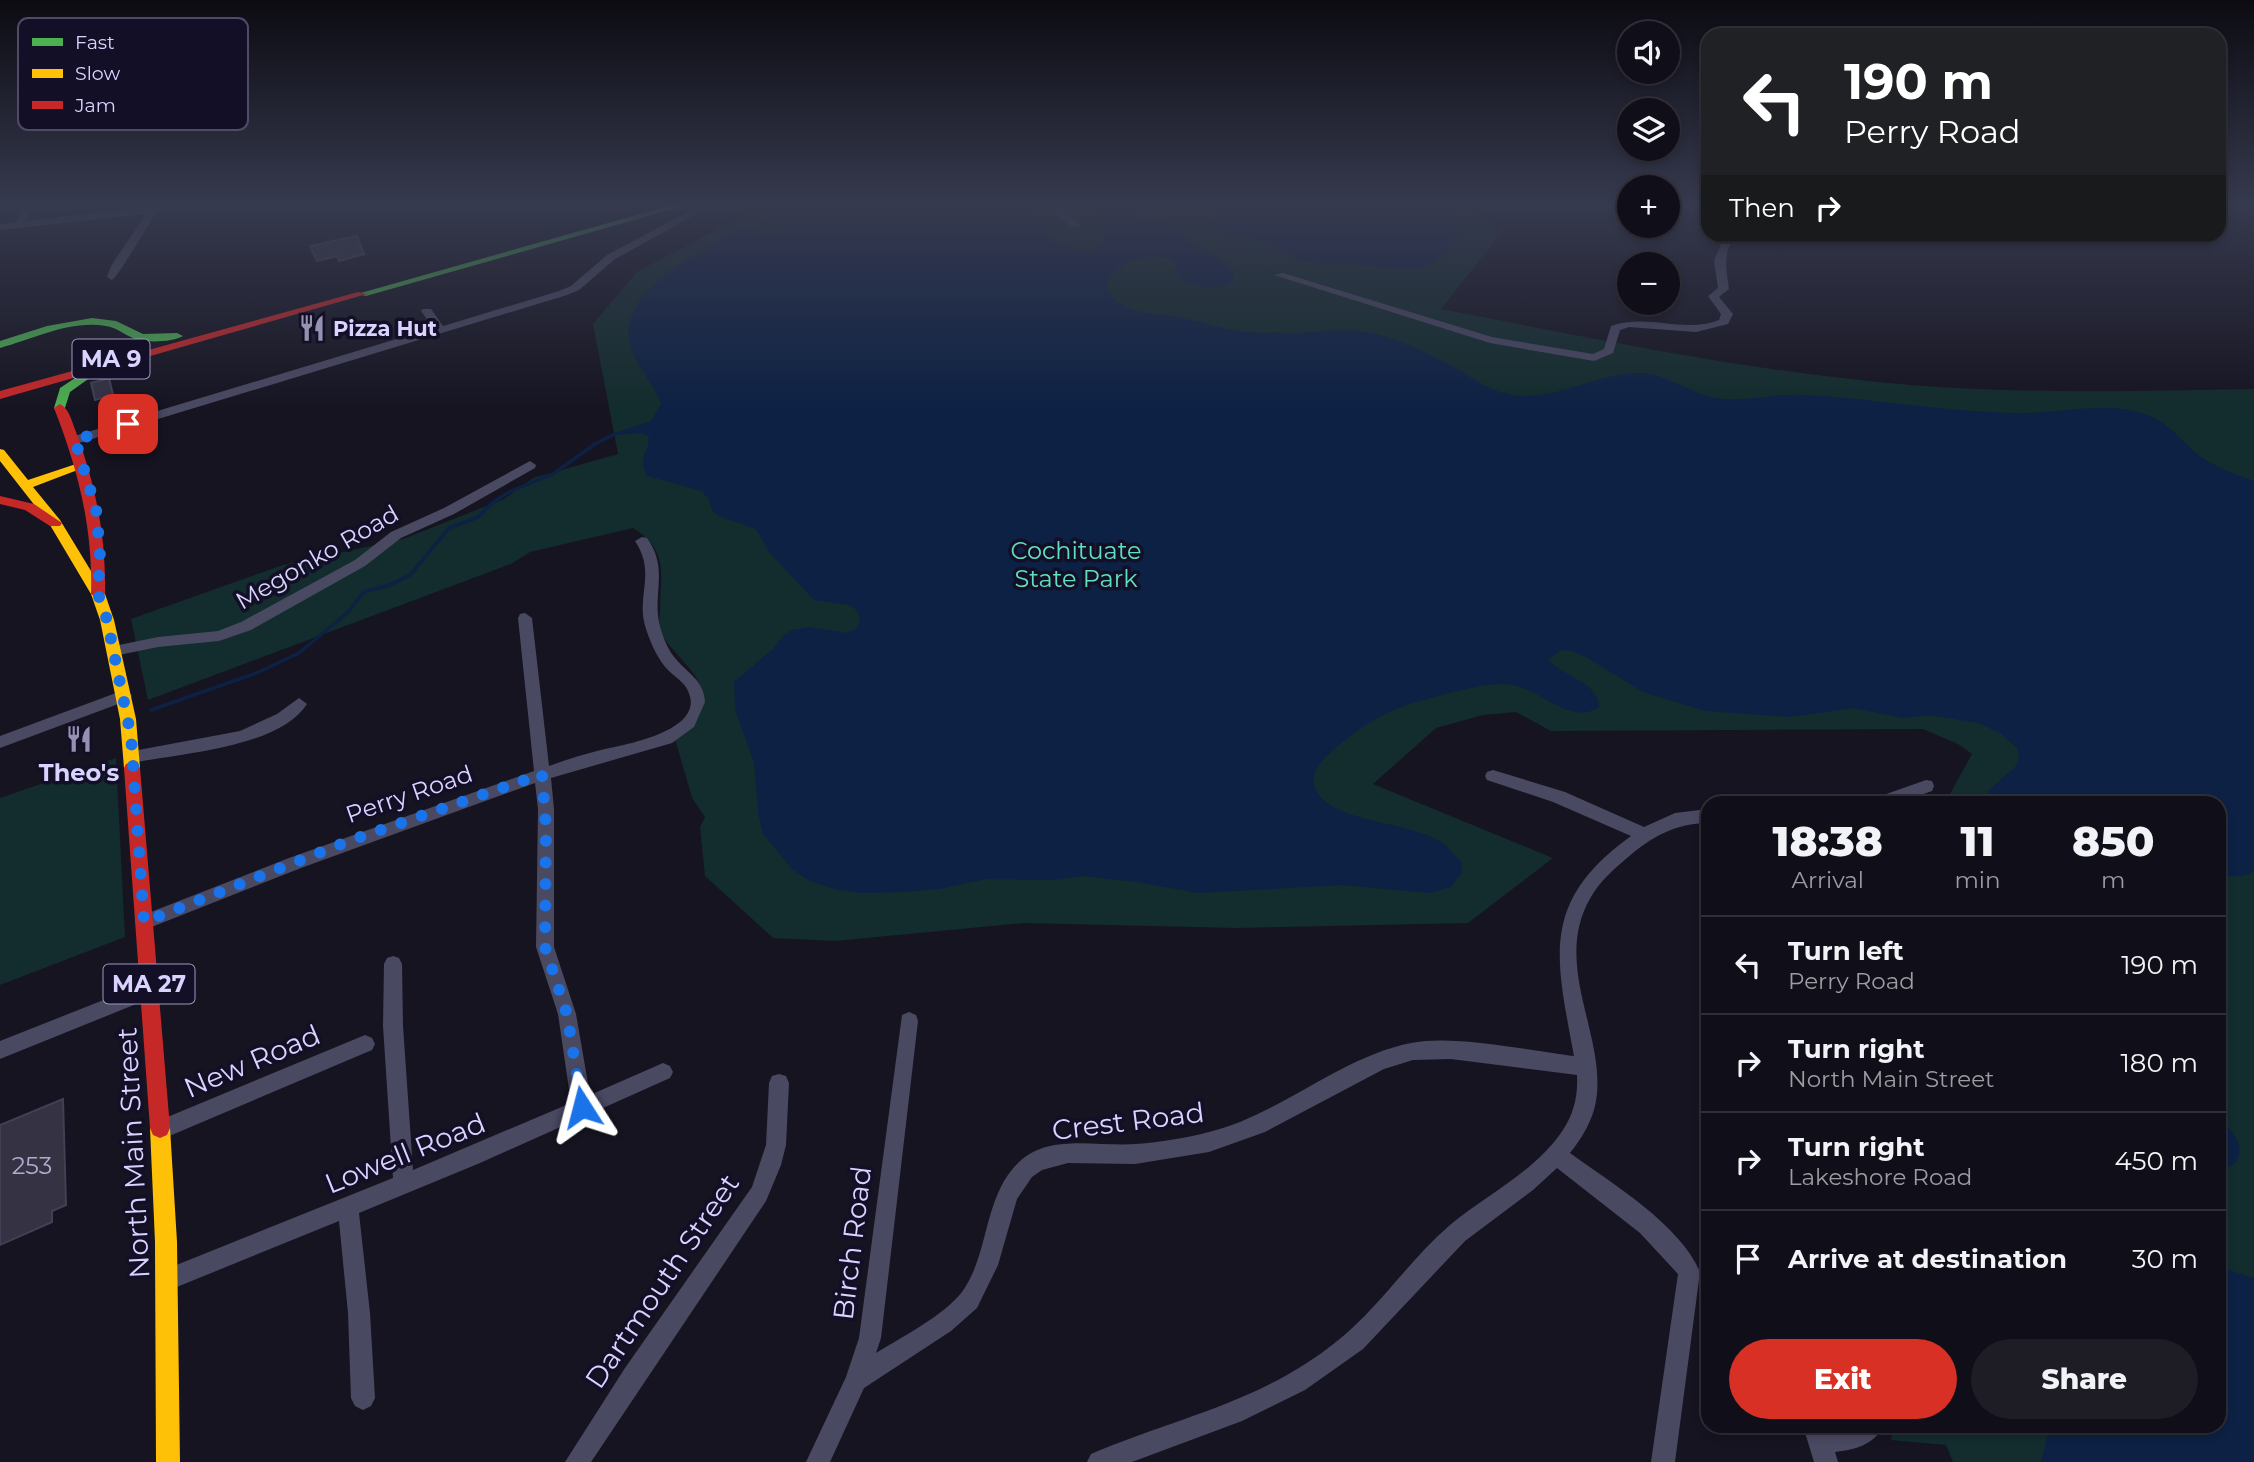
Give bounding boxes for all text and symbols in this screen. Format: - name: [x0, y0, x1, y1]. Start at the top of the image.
- legend: [18, 18, 248, 130]
- map controls: [1617, 21, 1680, 315]
- button: sound: [1617, 21, 1680, 84]
- text: Fast: [75, 31, 115, 54]
- text: 190 m: [1844, 52, 1993, 111]
- icon: left: [1729, 56, 1820, 147]
- text: Slow: [75, 62, 120, 85]
- text: Jam: [74, 94, 116, 117]
- button: layers: [1617, 98, 1680, 161]
- text: Perry Road: [1844, 112, 2021, 151]
- button: +: [1617, 175, 1680, 238]
- icon: right: [1809, 189, 1847, 227]
- text: Then: [1729, 192, 1795, 224]
- button: −: [1617, 252, 1680, 315]
- restaurant icon: Pizza Hut: [297, 313, 327, 343]
- place label: Pizza Hut: [333, 316, 437, 341]
- road number: MA 9: [72, 340, 150, 378]
- pin: [98, 394, 158, 454]
- icon: arrive: [109, 405, 147, 443]
- street label: Megonko Road: [230, 499, 404, 615]
- park label: Cochituate State Park: [1010, 536, 1142, 593]
- restaurant icon: Theo's: [64, 724, 94, 754]
- place label: Theo's: [39, 758, 119, 787]
- street label: Perry Road: [342, 759, 476, 829]
- text: 18:38: [1773, 815, 1883, 867]
- text: 11: [1961, 815, 1995, 867]
- text: 850: [2072, 815, 2154, 867]
- text: Arrival: [1791, 866, 1864, 894]
- text: min: [1954, 866, 2001, 894]
- text: m: [2101, 866, 2126, 894]
- text: Turn left: [1788, 935, 1904, 967]
- icon: left: [1729, 946, 1767, 984]
- text: 190 m: [2121, 949, 2198, 981]
- road number: MA 27: [104, 965, 194, 1004]
- text: Perry Road: [1788, 967, 1915, 995]
- street label: New Road: [179, 1017, 325, 1105]
- street label: North Main Street: [109, 1027, 157, 1279]
- text: Turn right: [1788, 1033, 1924, 1065]
- icon: right: [1729, 1044, 1767, 1082]
- text: 180 m: [2120, 1047, 2198, 1079]
- text: North Main Street: [1788, 1065, 1994, 1093]
- position arrow: [545, 1070, 619, 1144]
- street label: Crest Road: [1050, 1095, 1206, 1147]
- street label: Lowell Road: [320, 1105, 490, 1201]
- text: Turn right: [1788, 1131, 1924, 1163]
- icon: right: [1729, 1142, 1767, 1180]
- text: 450 m: [2115, 1145, 2198, 1177]
- house number: 253: [12, 1151, 52, 1180]
- text: Lakeshore Road: [1788, 1163, 1972, 1191]
- street label: Birch Road: [826, 1164, 878, 1322]
- street label: Dartmouth Street: [578, 1167, 746, 1395]
- icon: arrive: [1729, 1240, 1767, 1278]
- text: Arrive at destination: [1788, 1243, 2067, 1275]
- text: 30 m: [2132, 1243, 2198, 1275]
- button: Exit: [1729, 1339, 1957, 1419]
- button: Share: [1971, 1339, 2198, 1419]

